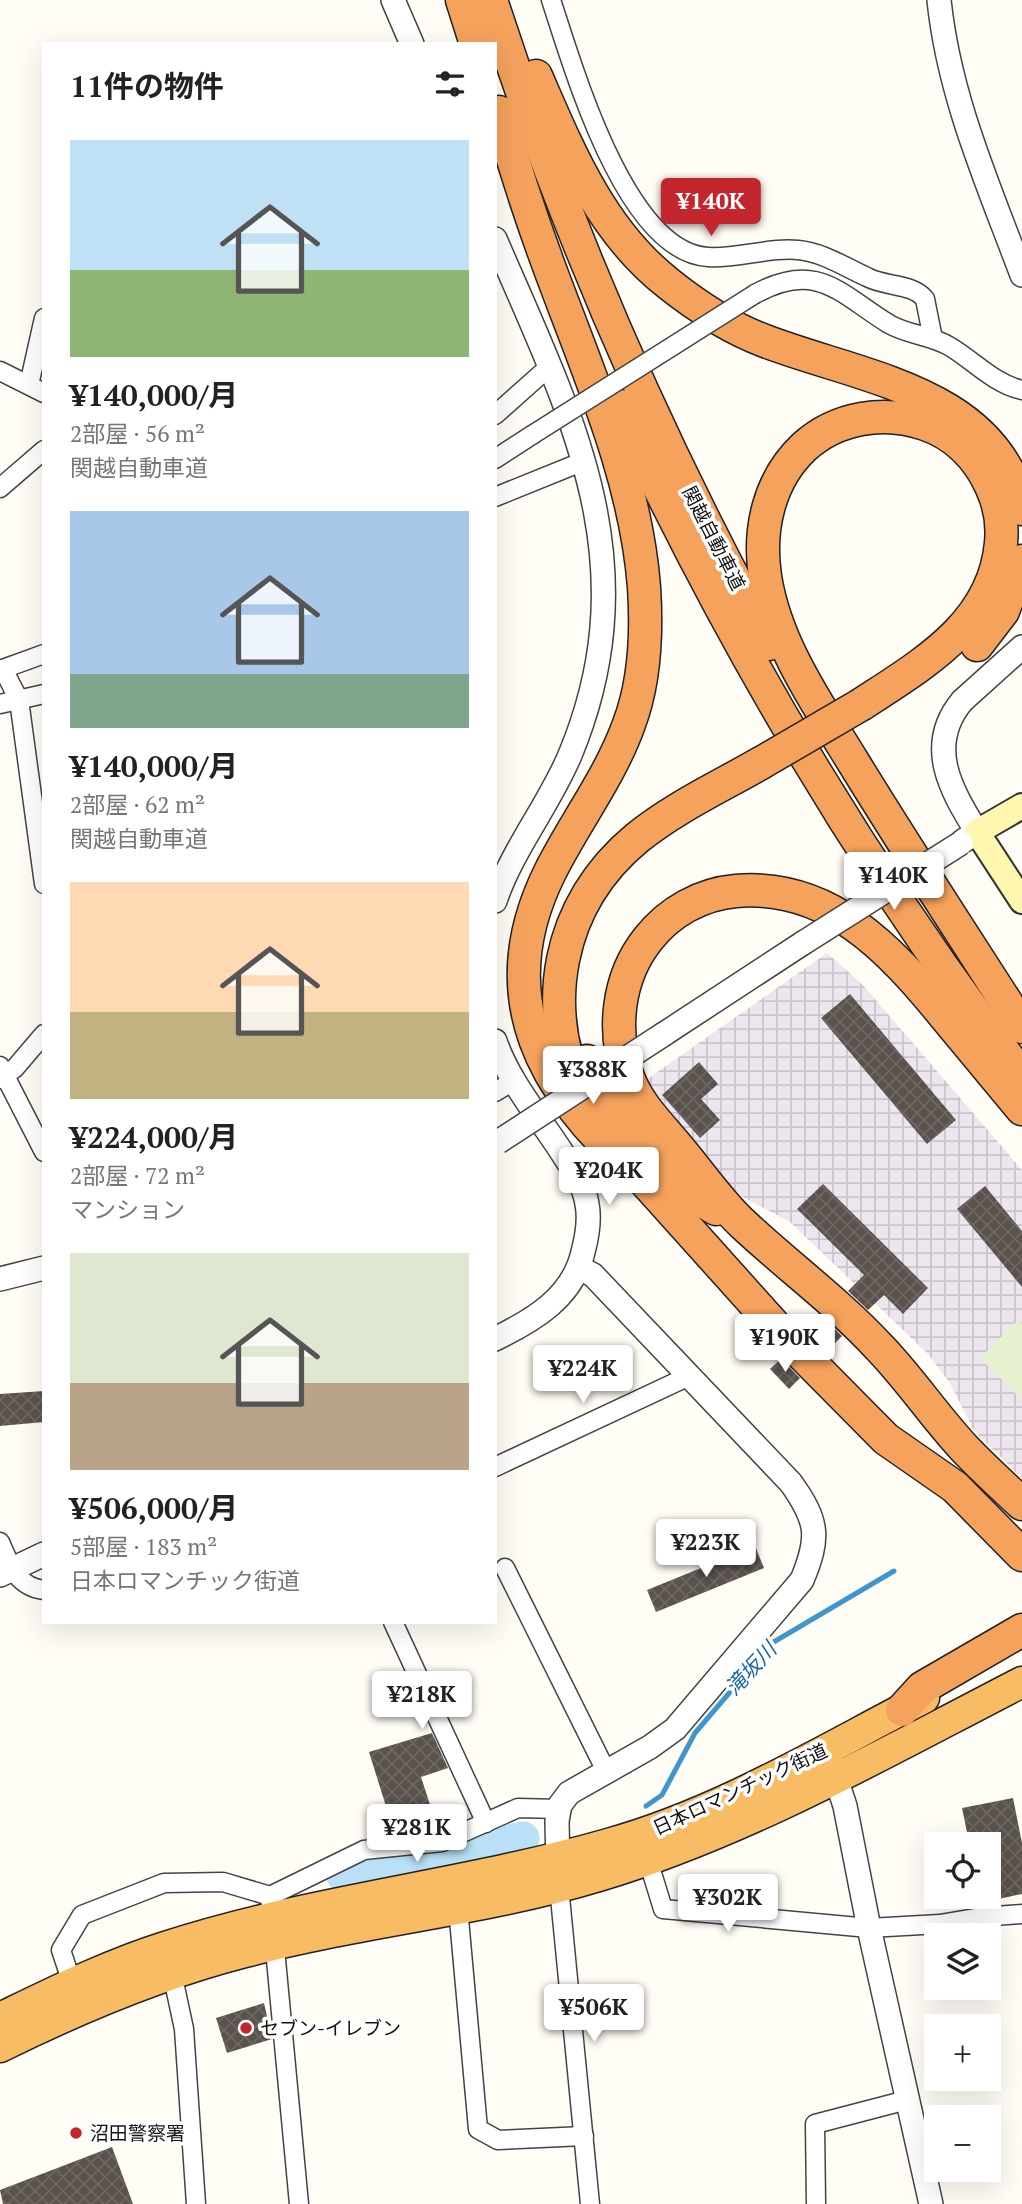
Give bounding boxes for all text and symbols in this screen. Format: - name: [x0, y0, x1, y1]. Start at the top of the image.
- icon: filters: [431, 65, 469, 103]
- text: 11件の物件: [70, 66, 224, 106]
- pin: ¥140K: [662, 178, 760, 238]
- text: ¥140K: [677, 185, 745, 216]
- icon: home: [207, 186, 333, 312]
- text: ¥140,000/月: [70, 375, 238, 415]
- text: 2部屋 · 56 m²: [70, 418, 205, 449]
- text: 関越自動車道: [70, 452, 208, 483]
- street label: 関越自動車道: [677, 481, 751, 594]
- icon: home: [207, 557, 333, 683]
- text: ¥140,000/月: [70, 746, 238, 786]
- text: 2部屋 · 62 m²: [70, 789, 205, 820]
- text: 関越自動車道: [70, 823, 208, 854]
- pin: ¥140K: [845, 852, 943, 912]
- text: ¥140K: [860, 859, 928, 890]
- icon: home: [207, 928, 333, 1054]
- pin: ¥388K: [544, 1046, 642, 1106]
- text: ¥388K: [559, 1053, 627, 1084]
- text: ¥224,000/月: [70, 1117, 238, 1157]
- pin: ¥204K: [560, 1148, 658, 1207]
- text: ¥204K: [575, 1154, 643, 1185]
- text: 2部屋 · 72 m²: [70, 1160, 205, 1191]
- text: マンション: [70, 1194, 185, 1225]
- icon: home: [207, 1299, 333, 1425]
- pin: ¥190K: [736, 1314, 834, 1374]
- text: ¥190K: [751, 1321, 819, 1352]
- pin: ¥224K: [534, 1346, 632, 1405]
- text: ¥224K: [549, 1352, 617, 1383]
- text: ¥506,000/月: [70, 1488, 238, 1528]
- pin: ¥223K: [657, 1520, 755, 1579]
- text: ¥223K: [672, 1526, 740, 1557]
- text: 5部屋 · 183 m²: [70, 1531, 217, 1562]
- text: 日本ロマンチック街道: [70, 1565, 300, 1596]
- water label: 滝坂川: [719, 1634, 783, 1701]
- pin: ¥218K: [373, 1672, 471, 1731]
- text: ¥218K: [388, 1678, 456, 1709]
- street label: 日本ロマンチック街道: [648, 1737, 831, 1840]
- pin: ¥281K: [368, 1804, 466, 1864]
- text: ¥281K: [383, 1811, 451, 1842]
- map controls: [924, 1832, 1001, 2182]
- button: locate: [924, 1832, 1001, 1909]
- pin: ¥302K: [679, 1874, 777, 1934]
- text: ¥302K: [694, 1881, 762, 1912]
- button: layers: [924, 1923, 1001, 2000]
- pin: ¥506K: [545, 1984, 643, 2044]
- text: ¥506K: [560, 1991, 628, 2022]
- button: +: [924, 2014, 1001, 2091]
- place label: セブン-イレブン: [260, 2015, 401, 2040]
- marker: セブン-イレブン: [238, 2020, 254, 2036]
- button: −: [924, 2105, 1001, 2182]
- place label: 沼田警察署: [90, 2120, 185, 2145]
- marker: 沼田警察署: [68, 2125, 84, 2141]

